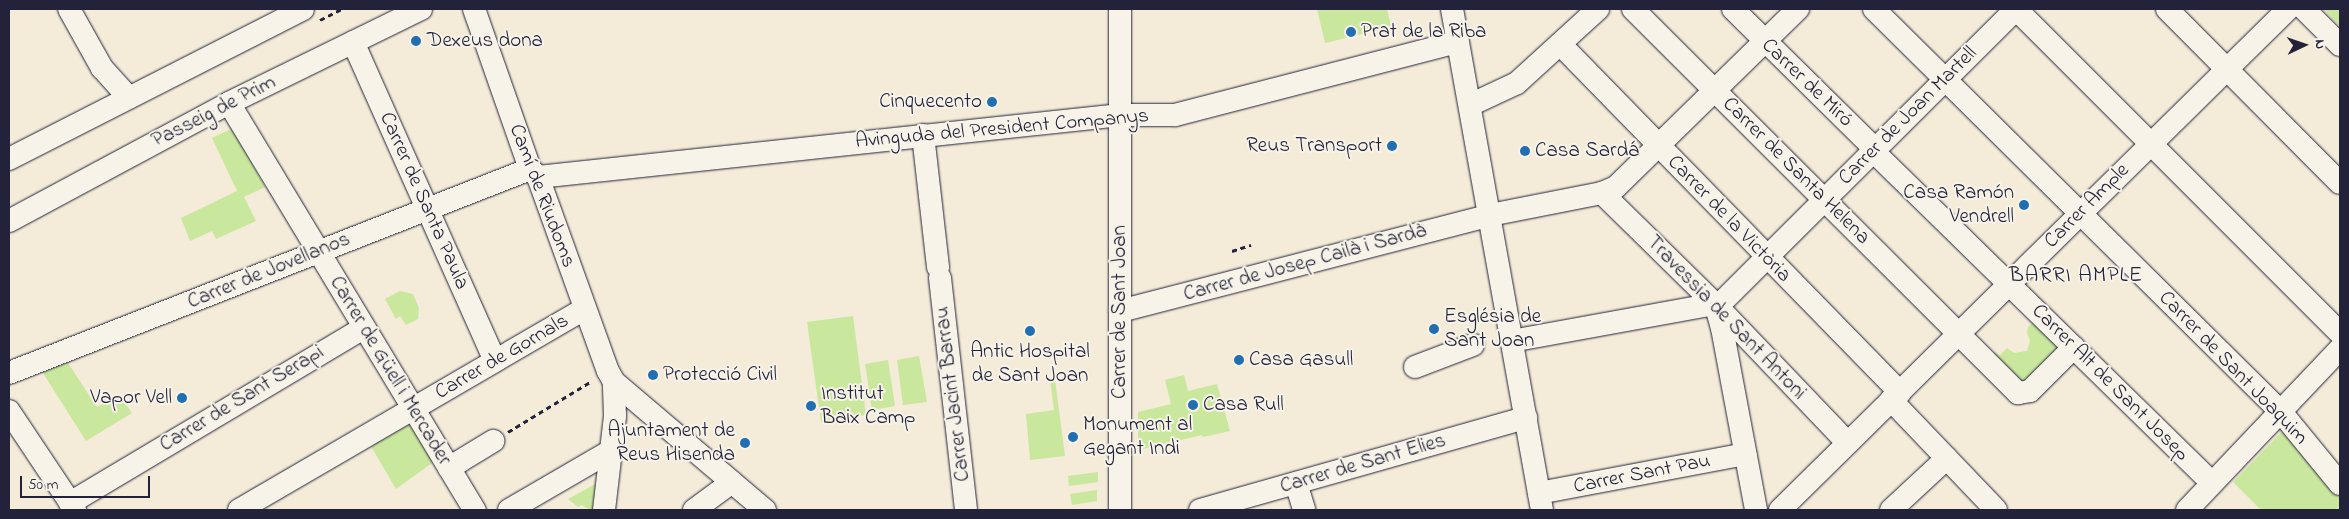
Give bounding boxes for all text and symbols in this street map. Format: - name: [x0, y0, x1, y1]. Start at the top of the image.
- place label: Prat de la Riba: [1361, 19, 1486, 45]
- north arrow: [2279, 20, 2329, 70]
- marker: Prat de la Riba: [1345, 26, 1357, 38]
- place label: Dexeus dona: [427, 28, 543, 54]
- street label: Carrer de Miró: [1756, 33, 1858, 133]
- marker: Dexeus dona: [409, 34, 423, 48]
- text: N: [2309, 39, 2330, 49]
- street label: Carrer de Joan Martell: [1833, 41, 1983, 191]
- street label: Passeig de Prim: [148, 70, 280, 154]
- place label: Cinquecento: [879, 89, 982, 115]
- street label: Carrer de Santa Helena: [1717, 92, 1875, 250]
- marker: Cinquecento: [986, 96, 998, 108]
- street label: Avinguda del President Companys: [854, 104, 1150, 154]
- street label: Carrer de Santa Paula: [374, 108, 474, 294]
- street label: Camí de Riudoms: [503, 121, 581, 271]
- place label: Reus Transport: [1246, 133, 1382, 159]
- place label: Casa Sardá: [1535, 138, 1639, 164]
- marker: Reus Transport: [1386, 140, 1398, 152]
- marker: Casa Sardá: [1519, 145, 1531, 157]
- street label: Carrer de la Victòria: [1662, 150, 1796, 288]
- street label: Carrer Ample: [2039, 158, 2135, 254]
- place label: Casa Ramón Vendrell: [1903, 180, 2014, 230]
- marker: Casa Ramón Vendrell: [2018, 199, 2030, 211]
- street label: Carrer de Josep Cailà i Sardà: [1181, 218, 1429, 308]
- street label: Carrer de Sant Joan: [1107, 225, 1133, 399]
- street label: Carrer de Jovellanos: [184, 227, 354, 315]
- street label: Travessia de Sant Antoni: [1641, 230, 1811, 406]
- district label: BARRI AMPLE: [2008, 264, 2144, 290]
- street label: Carrer de Güell i Mercader: [323, 272, 457, 470]
- street label: Carrer de Sant Joaquim: [2153, 286, 2313, 450]
- street label: Carrer Alt de Sant Josep: [2026, 299, 2194, 467]
- place label: Església de Sant Joan: [1444, 304, 1541, 354]
- street label: Carrer Jacint Barrau: [930, 305, 976, 483]
- street label: Carrer de Gornals: [431, 309, 573, 405]
- marker: Església de Sant Joan: [1428, 323, 1440, 335]
- marker: Antic Hospital de Sant Joan: [1024, 325, 1036, 337]
- place label: Antic Hospital de Sant Joan: [970, 339, 1090, 389]
- street label: Carrer de Sant Serapi: [155, 340, 329, 458]
- place label: Casa Gasull: [1249, 347, 1353, 373]
- marker: Casa Gasull: [1233, 354, 1245, 366]
- place label: Protecció Civil: [663, 362, 777, 388]
- marker: Protecció Civil: [647, 369, 659, 381]
- place label: Institut Baix Camp: [821, 381, 915, 431]
- place label: Vapor Vell: [90, 385, 172, 411]
- marker: Vapor Vell: [176, 392, 188, 404]
- place label: Casa Rull: [1203, 392, 1284, 418]
- marker: Casa Rull: [1187, 399, 1199, 411]
- marker: Institut Baix Camp: [805, 400, 817, 412]
- place label: Monument al Gegant Indi: [1083, 412, 1192, 462]
- place label: Ajuntament de Reus Hisenda: [608, 418, 735, 468]
- street label: Carrer de Sant Elies: [1277, 428, 1449, 500]
- marker: Monument al Gegant Indi: [1067, 431, 1079, 443]
- marker: Ajuntament de Reus Hisenda: [739, 437, 751, 449]
- street label: Carrer Sant Pau: [1572, 448, 1712, 500]
- scale bar: [22, 466, 152, 498]
- text: 50 m: [28, 474, 58, 496]

